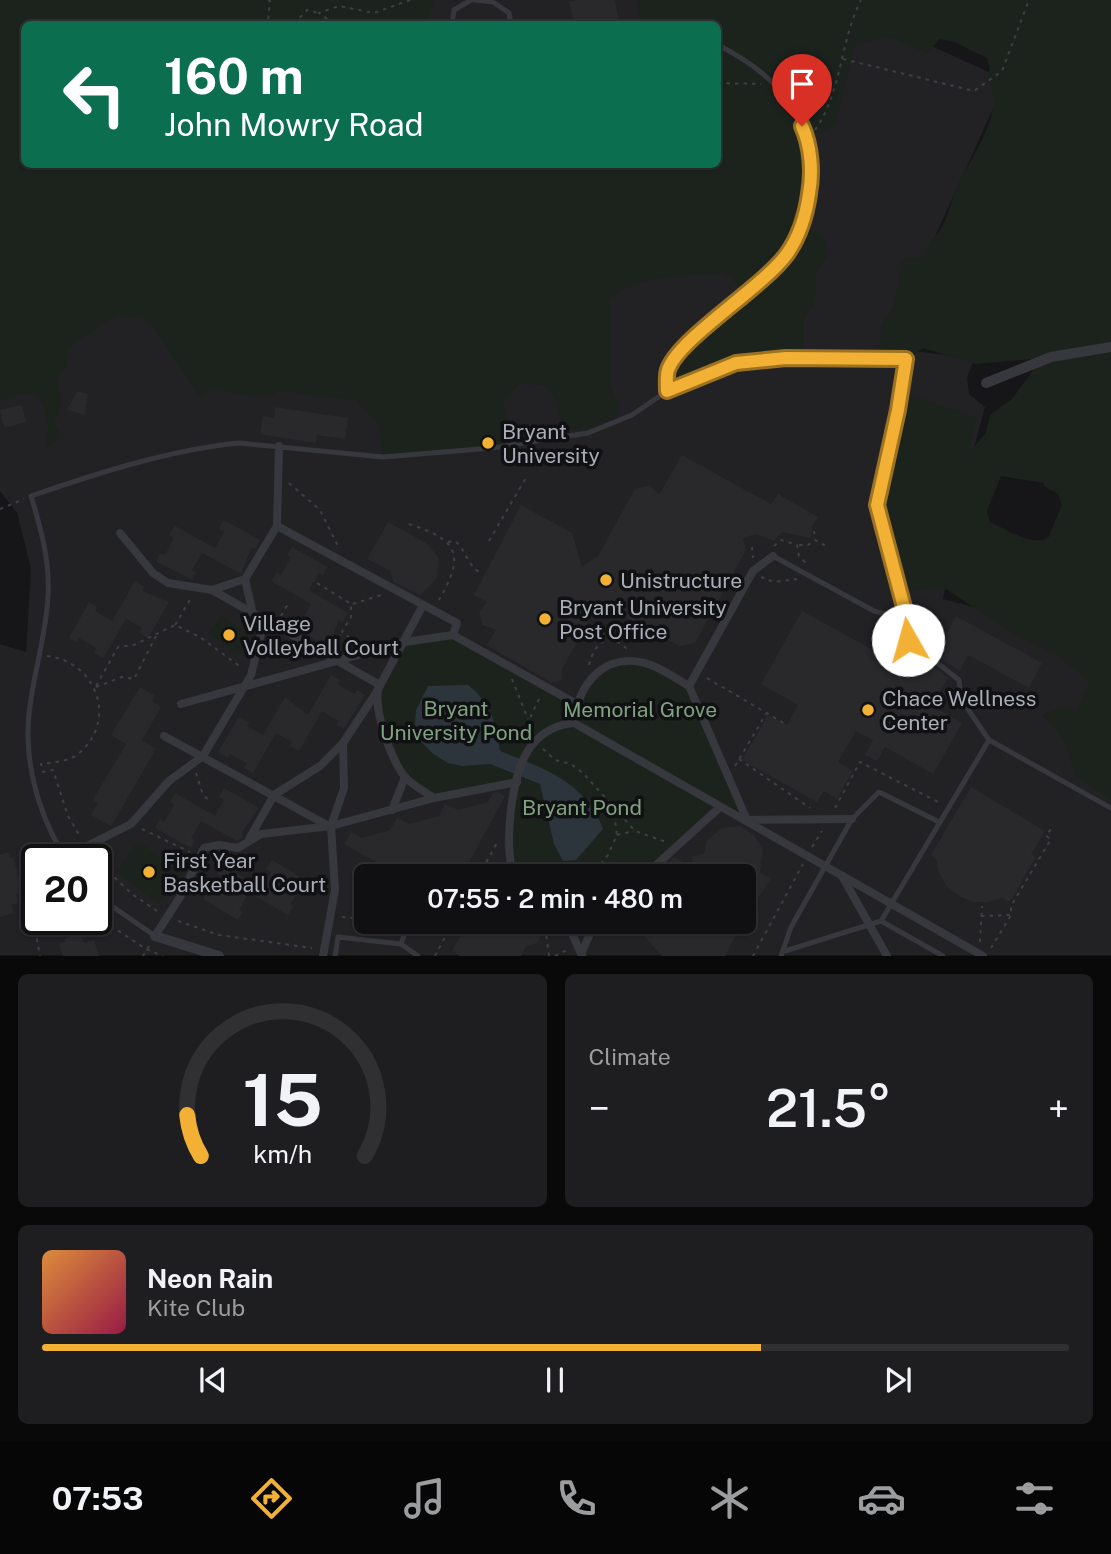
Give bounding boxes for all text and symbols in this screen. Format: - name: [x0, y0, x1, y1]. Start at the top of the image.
- text: 160 m: [164, 47, 304, 105]
- icon: left: [49, 49, 140, 140]
- pin: [772, 54, 832, 126]
- icon: arrive: [783, 65, 821, 103]
- text: John Mowry Road: [164, 106, 424, 143]
- place label: Bryant University: [502, 419, 600, 468]
- marker: Bryant University: [480, 435, 496, 451]
- place label: Unistructure: [620, 568, 742, 593]
- marker: Unistructure: [598, 572, 614, 588]
- place label: Bryant University Post Office: [559, 595, 727, 644]
- position arrow: [871, 603, 945, 677]
- place label: Village Volleyball Court: [243, 611, 399, 660]
- marker: Bryant University Post Office: [537, 611, 553, 627]
- marker: Village Volleyball Court: [221, 627, 237, 643]
- place label: Chace Wellness Center: [882, 686, 1036, 735]
- park label: Bryant University Pond: [380, 696, 532, 745]
- park label: Memorial Grove: [563, 697, 717, 722]
- marker: Chace Wellness Center: [860, 702, 876, 718]
- park label: Bryant Pond: [522, 795, 642, 820]
- speed limit sign: 20: [21, 844, 112, 935]
- place label: First Year Basketball Court: [163, 848, 326, 897]
- marker: First Year Basketball Court: [141, 864, 157, 880]
- text: 07:55 · 2 min · 480 m: [427, 883, 683, 914]
- text: Climate: [589, 1043, 671, 1070]
- text: 15: [242, 1058, 322, 1143]
- text: 21.5°: [766, 1078, 892, 1139]
- text: −: [589, 1086, 610, 1131]
- text: +: [1048, 1086, 1069, 1131]
- text: km/h: [253, 1139, 312, 1169]
- text: Neon Rain: [147, 1263, 273, 1294]
- text: Kite Club: [147, 1294, 245, 1321]
- icon: previous: [194, 1361, 232, 1399]
- icon: pause: [536, 1361, 574, 1399]
- icon: next: [879, 1361, 917, 1399]
- icon: directions: [247, 1474, 296, 1523]
- icon: music: [400, 1474, 449, 1523]
- icon: phone: [552, 1474, 601, 1523]
- icon: climate: [705, 1474, 754, 1523]
- icon: car: [857, 1474, 906, 1523]
- icon: filters: [1010, 1474, 1059, 1523]
- text: 07:53: [52, 1480, 143, 1517]

